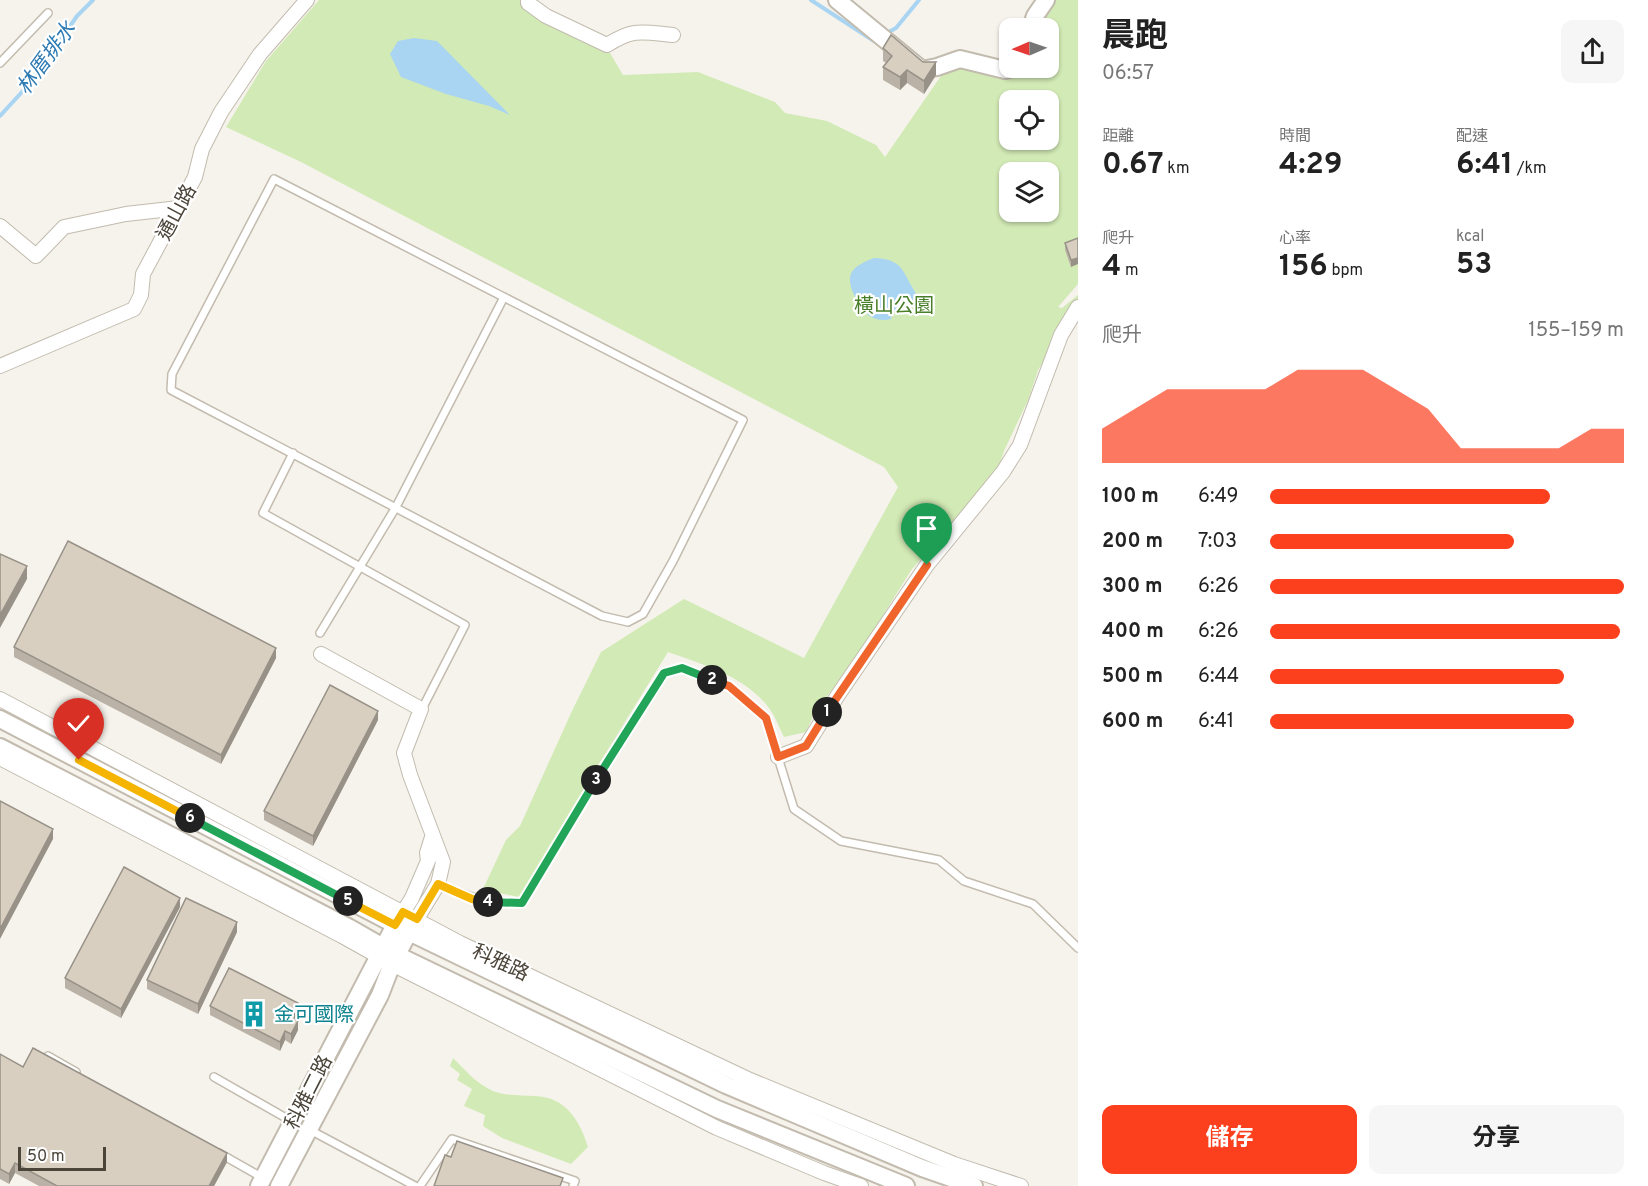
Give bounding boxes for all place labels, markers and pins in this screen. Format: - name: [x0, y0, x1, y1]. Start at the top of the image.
- pin: [901, 503, 952, 565]
- pin: 2: [697, 665, 727, 695]
- pin: 1: [812, 697, 842, 727]
- pin: [53, 698, 104, 760]
- pin: 3: [581, 765, 611, 795]
- pin: 6: [175, 803, 205, 833]
- pin: 5: [333, 886, 363, 916]
- pin: 4: [473, 887, 503, 917]
- building icon: 金可國際: [239, 999, 269, 1029]
- place label: 金可國際: [274, 1003, 354, 1029]

